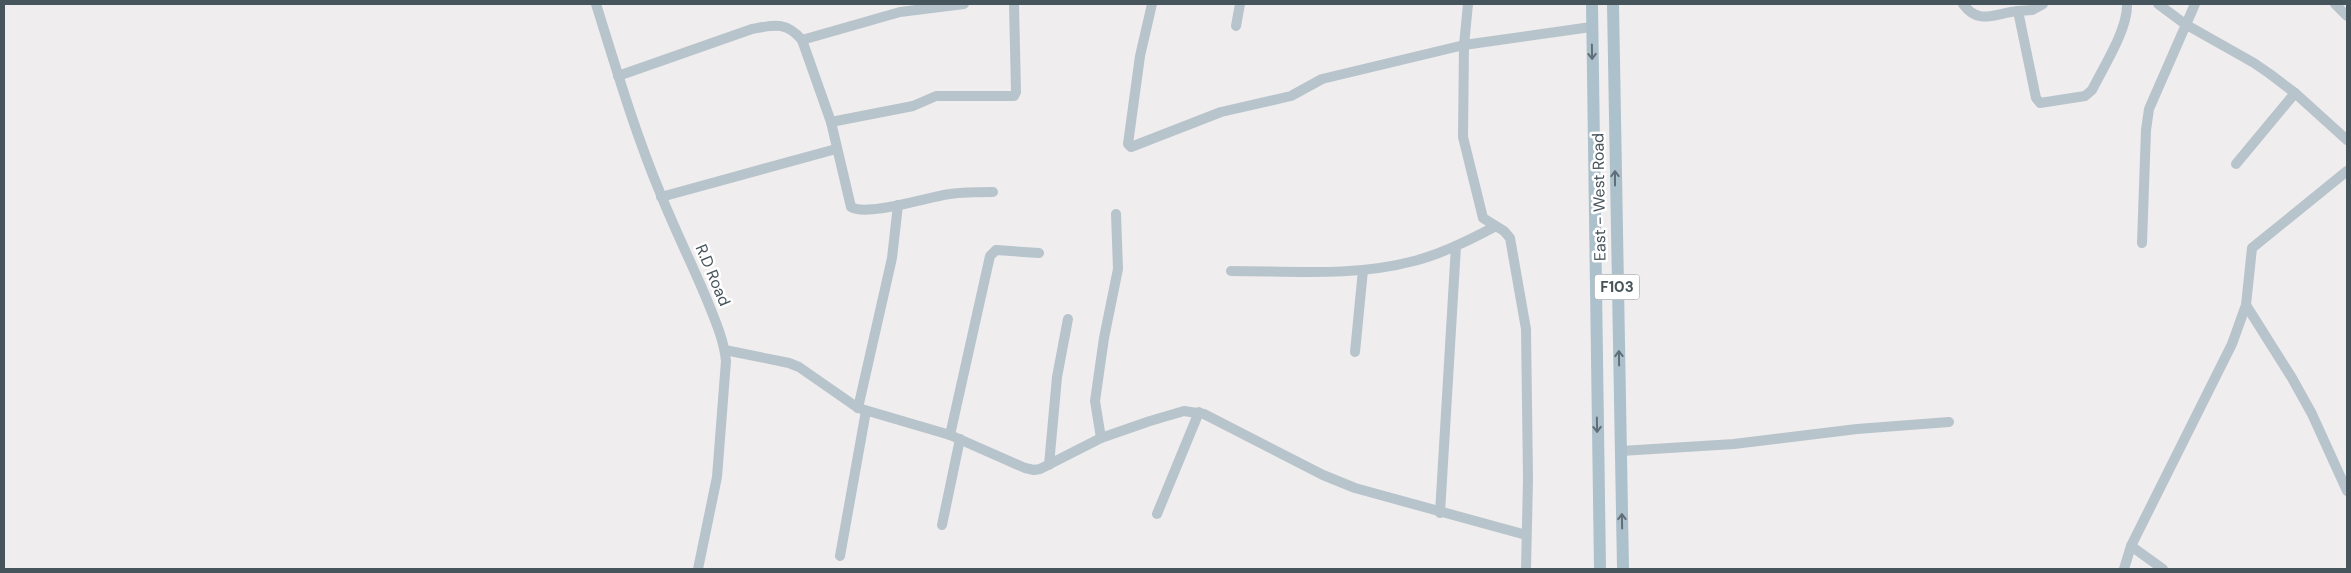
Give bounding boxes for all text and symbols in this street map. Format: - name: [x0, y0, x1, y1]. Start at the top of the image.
- one-way arrow: [1587, 44, 1597, 60]
- street label: East - West Road: [1587, 133, 1611, 261]
- one-way arrow: [1610, 170, 1620, 186]
- street label: R.D Road: [691, 241, 735, 309]
- road number: F103: [1594, 274, 1640, 300]
- one-way arrow: [1614, 350, 1623, 366]
- one-way arrow: [1593, 417, 1602, 433]
- one-way arrow: [1617, 513, 1627, 529]

